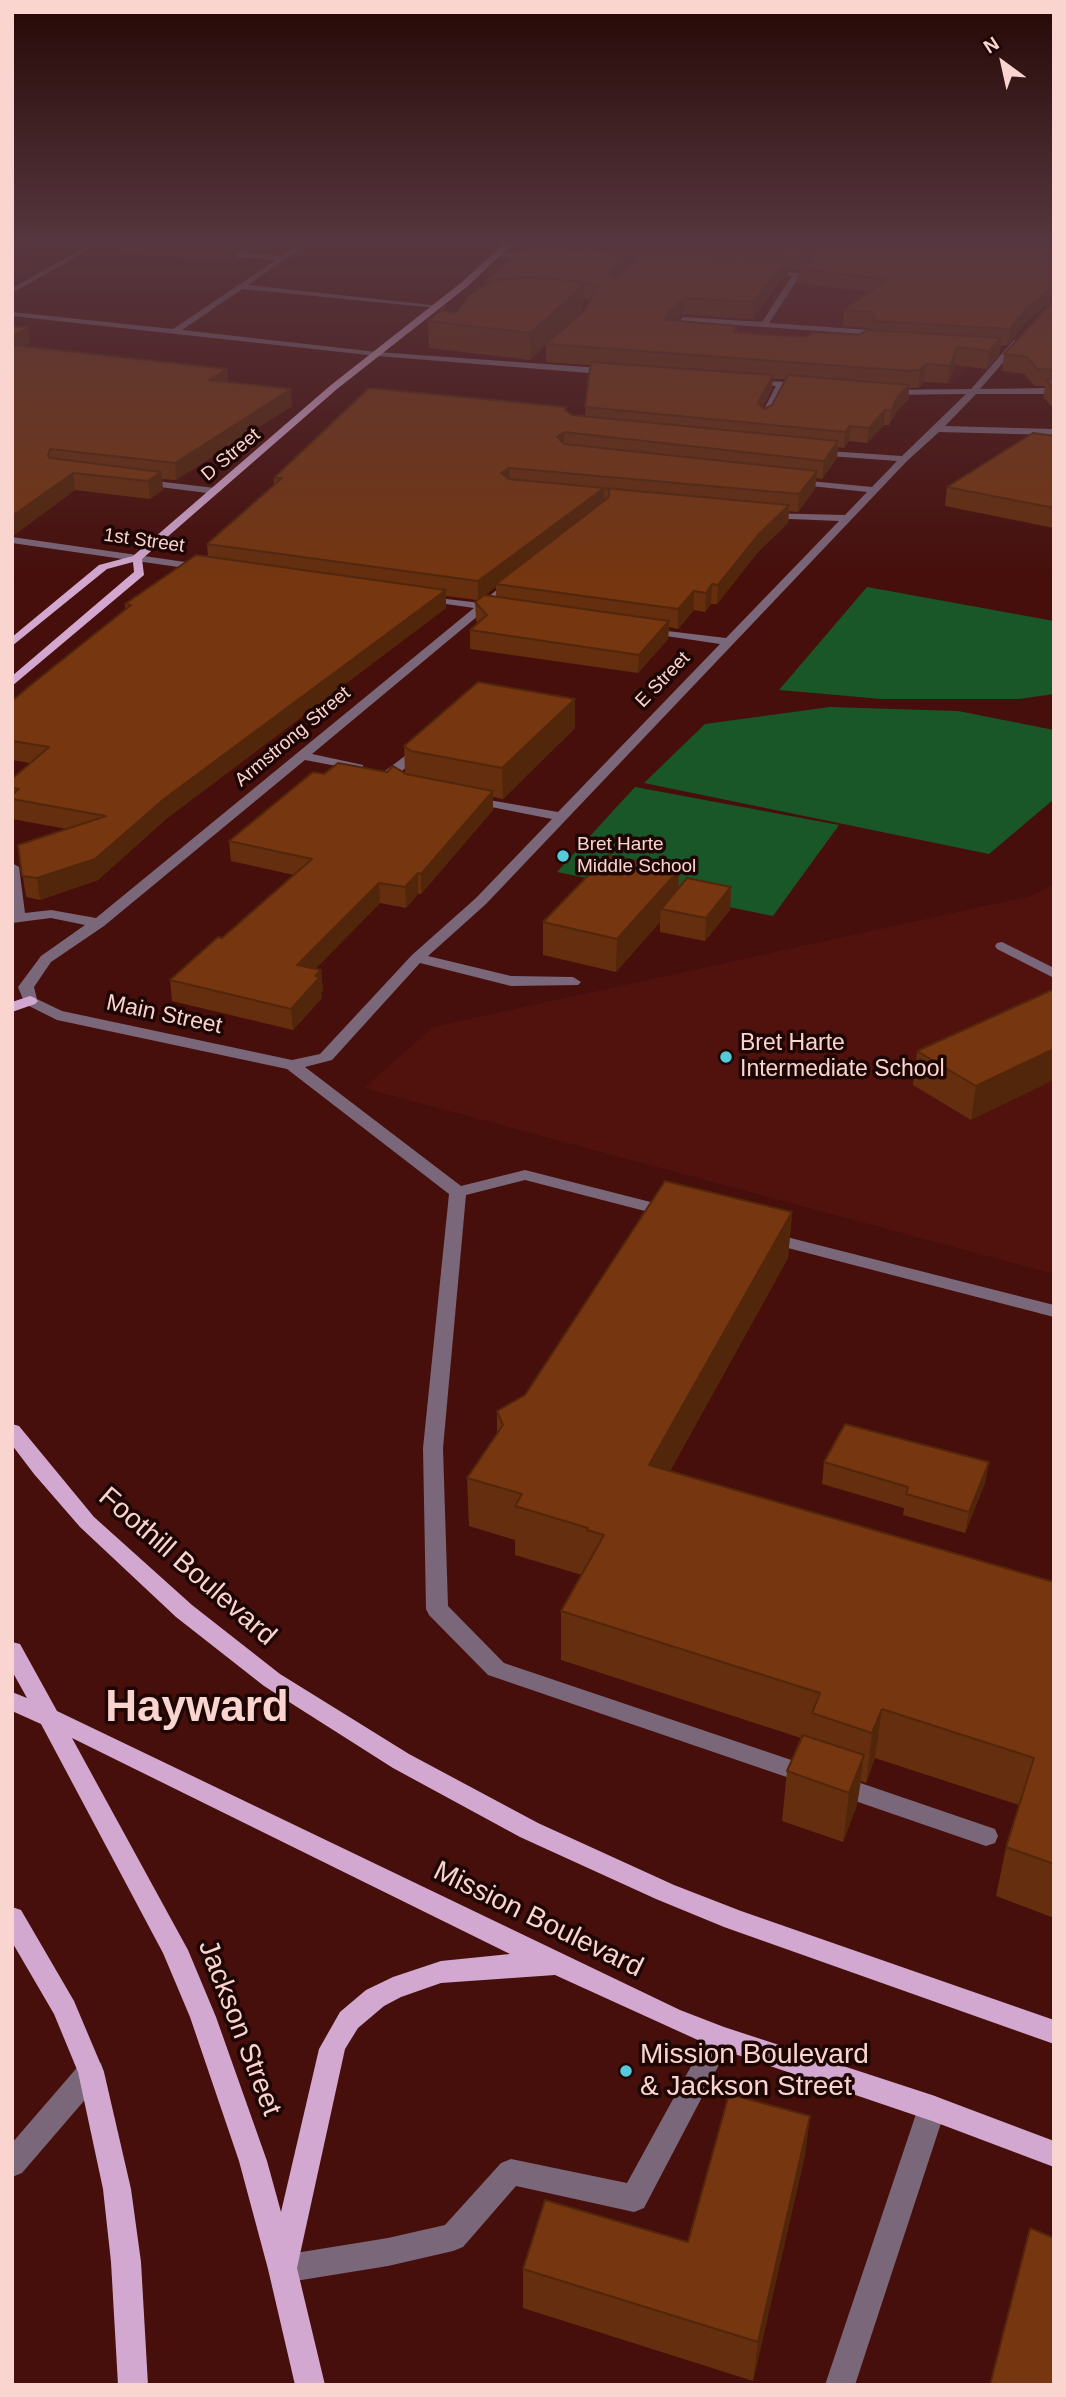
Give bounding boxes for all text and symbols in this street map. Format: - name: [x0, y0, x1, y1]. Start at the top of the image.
- north arrow: [968, 28, 1038, 98]
- text: N: [980, 32, 1003, 58]
- street label: D Street: [197, 424, 265, 486]
- street label: 1st Street: [102, 524, 186, 558]
- street label: E Street: [631, 647, 695, 713]
- street label: Armstrong Street: [231, 682, 355, 792]
- place label: Bret Harte Middle School: [577, 834, 696, 878]
- marker: Bret Harte Middle School: [555, 848, 571, 864]
- street label: Main Street: [104, 989, 224, 1041]
- place label: Bret Harte Intermediate School: [740, 1030, 945, 1084]
- marker: Bret Harte Intermediate School: [718, 1049, 734, 1065]
- street label: Foothill Boulevard: [91, 1481, 283, 1653]
- district label: Hayward: [105, 1683, 289, 1735]
- street label: Mission Boulevard: [428, 1855, 648, 1985]
- street label: Jackson Street: [190, 1936, 288, 2120]
- place label: Mission Boulevard & Jackson Street: [640, 2038, 869, 2104]
- marker: Mission Boulevard & Jackson Street: [618, 2063, 634, 2079]

